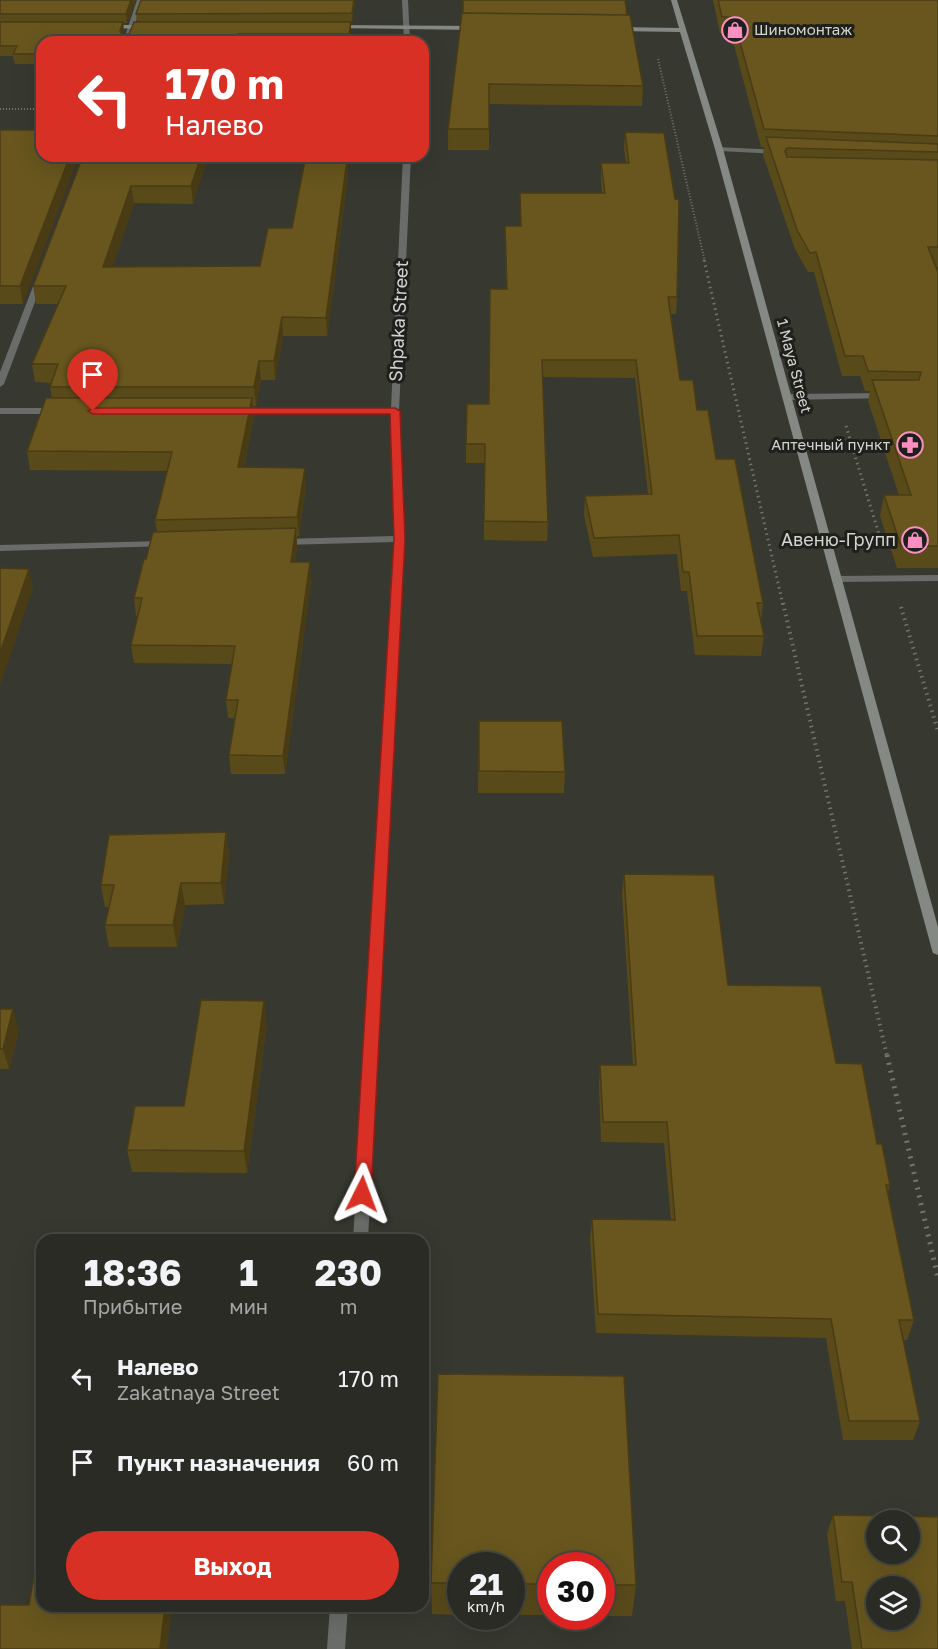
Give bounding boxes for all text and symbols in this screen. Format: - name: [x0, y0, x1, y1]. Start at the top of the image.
- shop icon: Шиномонтаж: [720, 15, 750, 45]
- place label: Шиномонтаж: [754, 20, 852, 38]
- text: 170 m: [165, 58, 284, 108]
- icon: left: [66, 60, 144, 138]
- text: Налево: [165, 109, 264, 141]
- street label: Shpaka Street: [384, 260, 412, 382]
- street label: 1 Maya Street: [774, 317, 816, 415]
- pin: [67, 349, 118, 411]
- icon: arrive: [76, 358, 109, 391]
- pharmacy icon: Аптечный пункт: [895, 430, 925, 460]
- place label: Аптечный пункт: [771, 435, 891, 453]
- shop icon: Авеню-Групп: [900, 525, 930, 555]
- place label: Авеню-Групп: [781, 528, 896, 550]
- position arrow: [330, 1162, 394, 1226]
- text: 18:36: [84, 1251, 182, 1294]
- text: 1: [239, 1251, 258, 1294]
- text: 230: [315, 1251, 382, 1294]
- text: Прибытие: [83, 1294, 182, 1318]
- text: мин: [229, 1294, 268, 1318]
- text: m: [340, 1294, 357, 1318]
- text: Налево: [117, 1353, 199, 1380]
- icon: left: [66, 1362, 99, 1395]
- text: 170 m: [338, 1365, 399, 1392]
- text: Zakatnaya Street: [117, 1380, 280, 1404]
- icon: arrive: [66, 1446, 99, 1479]
- text: Пункт назначения: [117, 1449, 320, 1476]
- text: 60 m: [347, 1449, 399, 1476]
- map controls: [866, 1510, 920, 1630]
- button: search: [866, 1510, 920, 1564]
- button: Выход: [66, 1531, 399, 1600]
- speed limit sign: 30: [537, 1552, 615, 1630]
- text: 21: [469, 1566, 503, 1602]
- button: layers: [866, 1576, 920, 1630]
- text: km/h: [467, 1597, 505, 1615]

